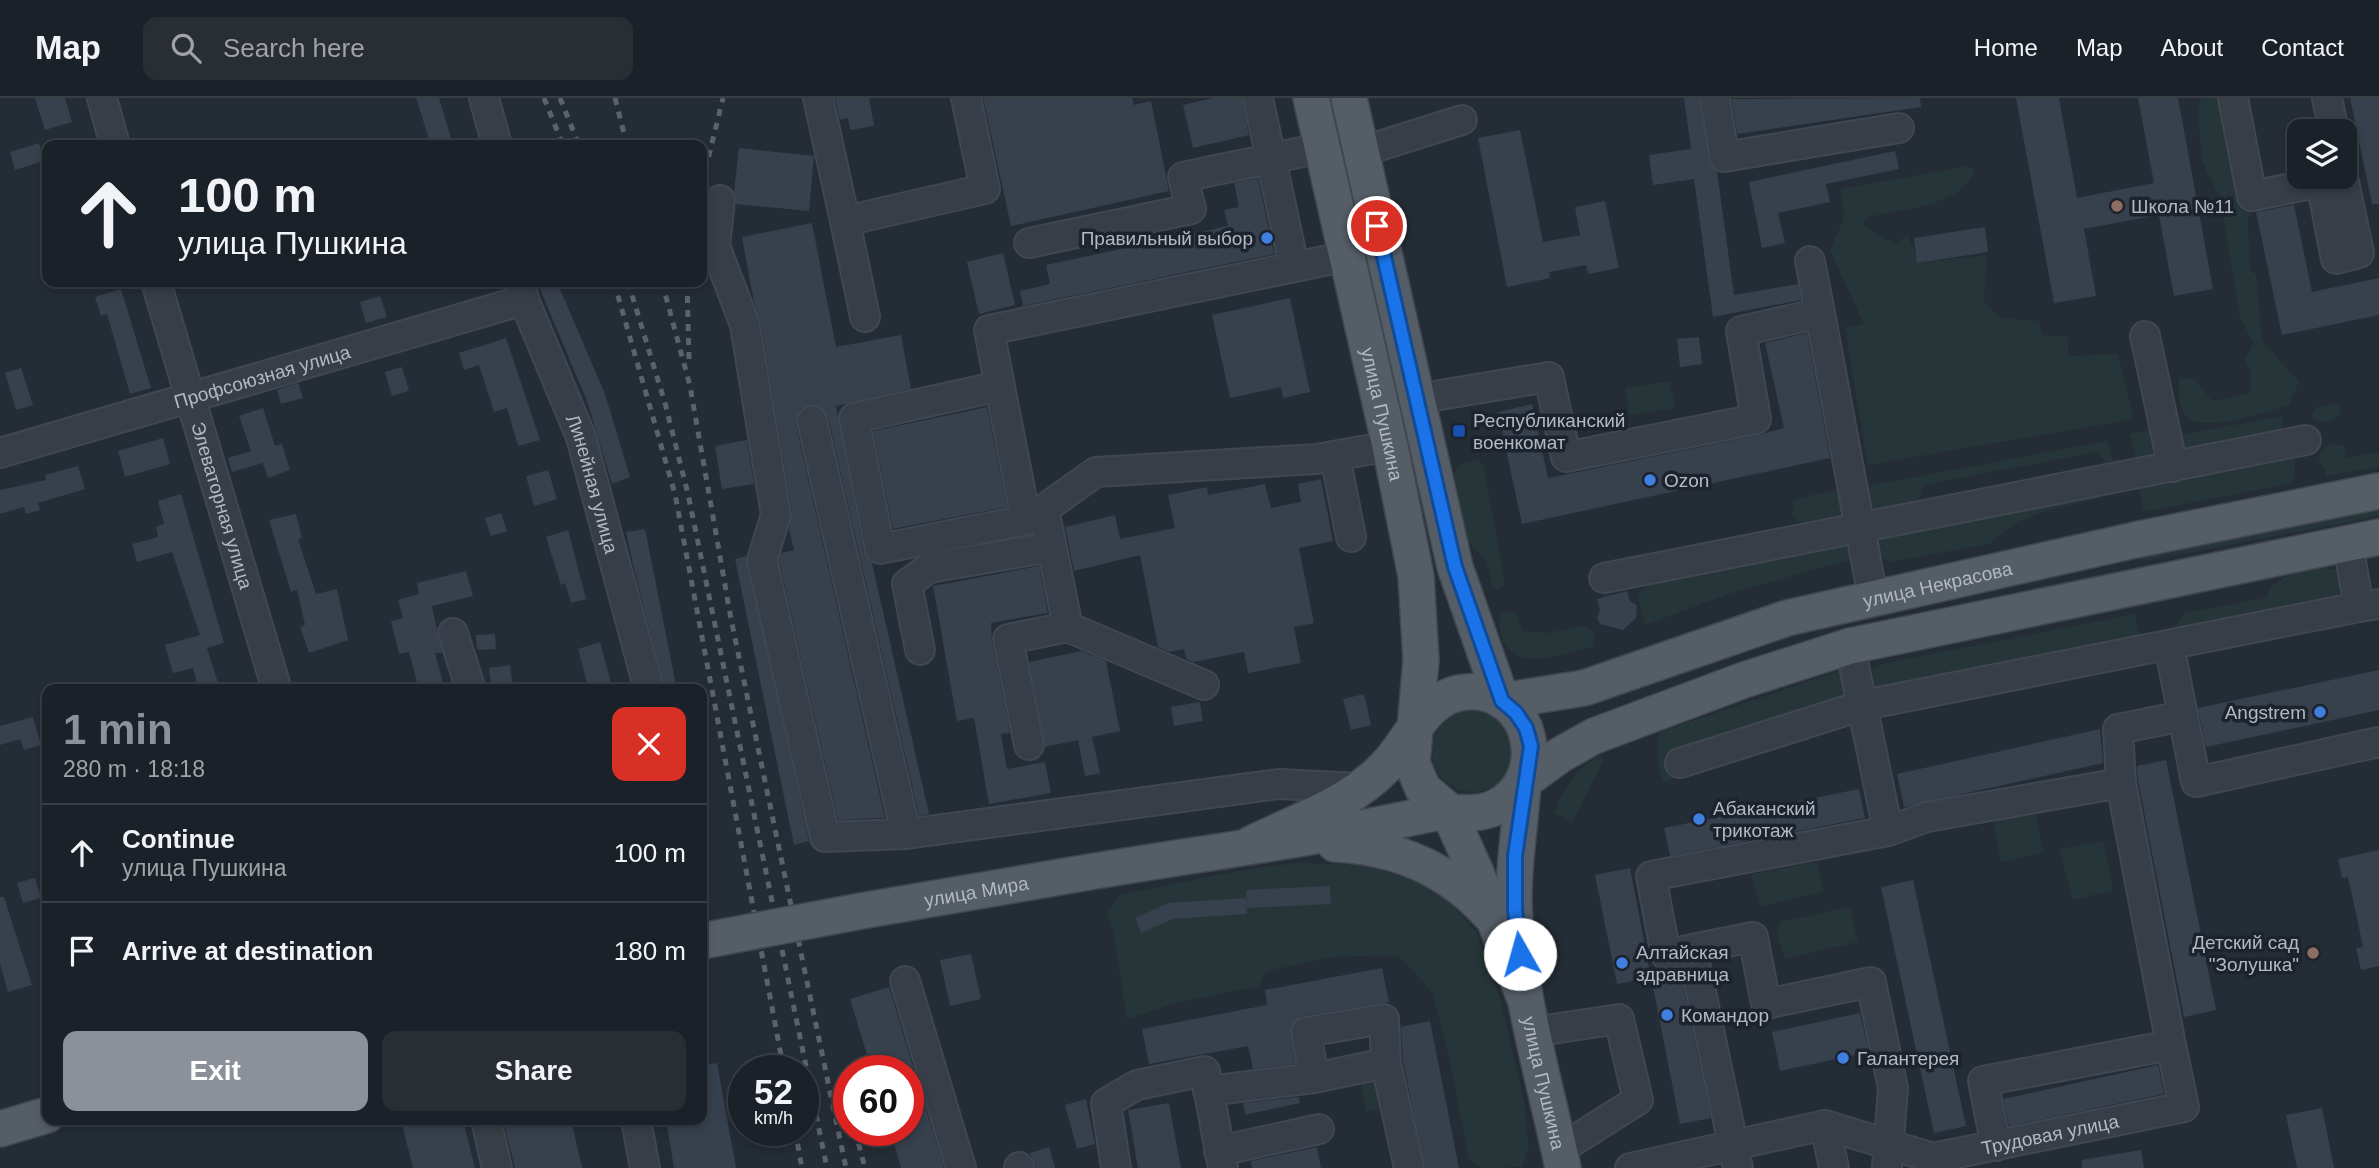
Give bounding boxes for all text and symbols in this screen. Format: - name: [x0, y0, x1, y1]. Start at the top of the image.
- search box: [143, 17, 633, 80]
- text: Map: [35, 29, 101, 66]
- icon: search: [167, 29, 205, 67]
- text: Search here: [223, 33, 365, 63]
- text: Home: [1974, 34, 2038, 61]
- text: Map: [2076, 34, 2123, 61]
- text: About: [2161, 34, 2223, 61]
- text: Contact: [2261, 34, 2344, 61]
- map controls: [2287, 119, 2357, 189]
- button: layers: [2287, 119, 2357, 189]
- icon: ahead: [63, 168, 154, 259]
- text: 100 m: [178, 168, 317, 222]
- pin: [1347, 196, 1407, 256]
- place label: Школа №11: [2131, 196, 2234, 217]
- marker: Школа №11: [2109, 198, 2125, 214]
- icon: arrive: [1358, 207, 1396, 245]
- text: улица Пушкина: [178, 225, 407, 261]
- place label: Правильный выбор: [1081, 228, 1253, 249]
- marker: Правильный выбор: [1259, 230, 1275, 246]
- street label: Профсоюзная улица: [172, 341, 353, 413]
- street label: улица Пушкина: [1357, 345, 1407, 483]
- place label: Республиканский военкомат: [1473, 410, 1625, 453]
- street label: Линейная улица: [562, 411, 622, 556]
- street label: Элеваторная улица: [187, 419, 257, 592]
- marker: Республиканский военкомат: [1451, 423, 1467, 439]
- place label: Ozon: [1664, 470, 1709, 491]
- marker: Ozon: [1642, 472, 1658, 488]
- street label: улица Некрасова: [1861, 558, 2015, 612]
- place label: Angstrem: [2225, 702, 2306, 723]
- marker: Angstrem: [2312, 704, 2328, 720]
- text: 1 min: [63, 706, 173, 753]
- button: close: [612, 707, 686, 781]
- text: 280 m · 18:18: [63, 756, 205, 782]
- place label: Абаканский трикотаж: [1713, 798, 1816, 841]
- marker: Абаканский трикотаж: [1691, 811, 1707, 827]
- text: Continue: [122, 824, 235, 854]
- icon: ahead: [63, 834, 101, 872]
- text: 100 m: [614, 838, 686, 868]
- text: улица Пушкина: [122, 855, 287, 881]
- street label: улица Мира: [923, 872, 1031, 911]
- position arrow: [1483, 917, 1557, 991]
- icon: arrive: [63, 932, 101, 970]
- place label: Детский сад "Золушка": [2192, 932, 2299, 975]
- text: Arrive at destination: [122, 936, 373, 966]
- text: 180 m: [614, 936, 686, 966]
- place label: Алтайская здравница: [1636, 942, 1730, 985]
- marker: Детский сад "Золушка": [2305, 945, 2321, 961]
- marker: Алтайская здравница: [1614, 955, 1630, 971]
- place label: Командор: [1681, 1005, 1769, 1026]
- marker: Командор: [1659, 1007, 1675, 1023]
- street label: улица Пушкина: [1518, 1015, 1569, 1152]
- button: Exit: [63, 1031, 368, 1111]
- button: Share: [382, 1031, 686, 1111]
- place label: Галантерея: [1857, 1048, 1959, 1069]
- marker: Галантерея: [1835, 1050, 1851, 1066]
- speed limit sign: 60: [833, 1055, 924, 1146]
- text: 52: [754, 1072, 793, 1111]
- text: km/h: [754, 1108, 793, 1128]
- street label: Трудовая улица: [1980, 1110, 2121, 1159]

